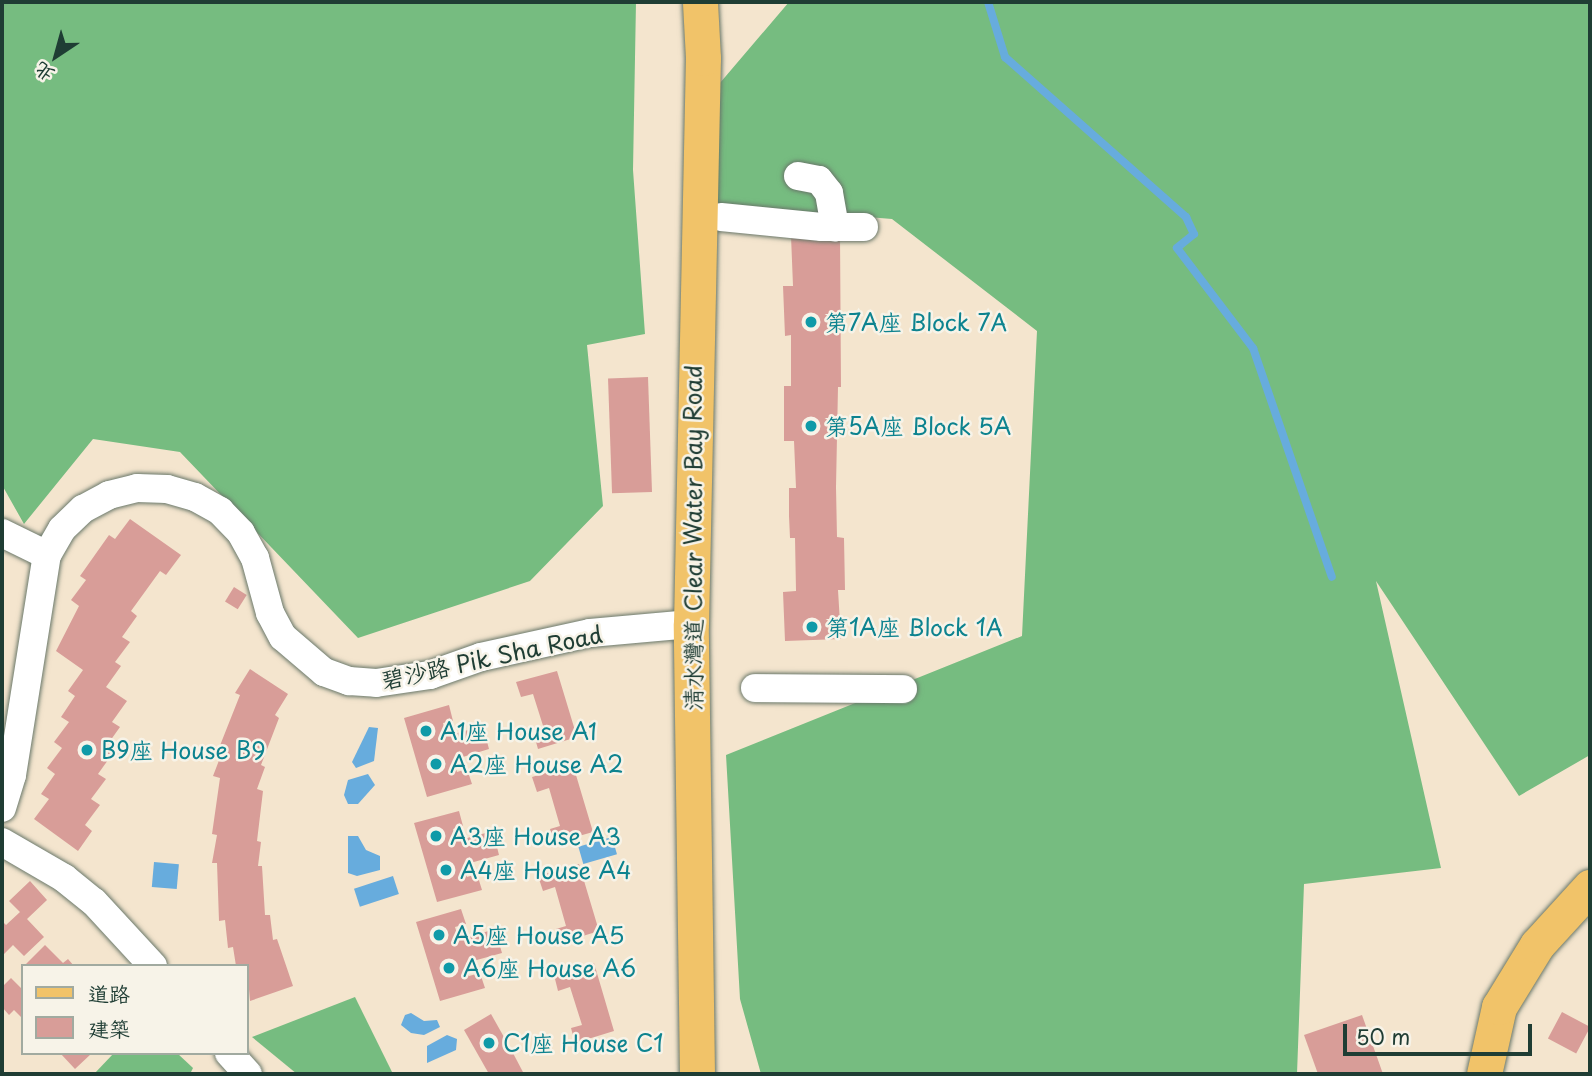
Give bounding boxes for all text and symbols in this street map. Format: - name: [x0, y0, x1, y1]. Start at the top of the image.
- north arrow: [21, 21, 91, 91]
- text: 北: [28, 56, 60, 90]
- place label: 第7A座 Block 7A: [825, 308, 1007, 336]
- marker: 第7A座 Block 7A: [803, 314, 819, 330]
- street label: 清水灣道 Clear Water Bay Road: [679, 363, 707, 713]
- place label: 第5A座 Block 5A: [825, 412, 1011, 440]
- marker: 第5A座 Block 5A: [803, 418, 819, 434]
- place label: 第1A座 Block 1A: [826, 613, 1002, 641]
- marker: 第1A座 Block 1A: [804, 619, 820, 635]
- street label: 碧沙路 Pik Sha Road: [380, 620, 604, 694]
- place label: A1座 House A1: [440, 717, 597, 745]
- marker: A1座 House A1: [418, 723, 434, 739]
- place label: B9座 House B9: [101, 736, 264, 764]
- marker: B9座 House B9: [79, 742, 95, 758]
- place label: A2座 House A2: [450, 750, 623, 778]
- marker: A2座 House A2: [428, 756, 444, 772]
- place label: A3座 House A3: [450, 822, 621, 850]
- marker: A3座 House A3: [428, 828, 444, 844]
- place label: A4座 House A4: [460, 856, 631, 884]
- marker: A4座 House A4: [438, 862, 454, 878]
- place label: A5座 House A5: [453, 921, 623, 949]
- marker: A5座 House A5: [431, 927, 447, 943]
- place label: A6座 House A6: [463, 954, 636, 982]
- marker: A6座 House A6: [441, 960, 457, 976]
- legend: [21, 964, 248, 1055]
- text: 道路: [88, 977, 130, 1009]
- scale bar: [1347, 1010, 1536, 1054]
- text: 建築: [88, 1012, 130, 1044]
- text: 50 m: [1356, 1020, 1410, 1052]
- place label: C1座 House C1: [503, 1029, 664, 1057]
- marker: C1座 House C1: [481, 1035, 497, 1051]

